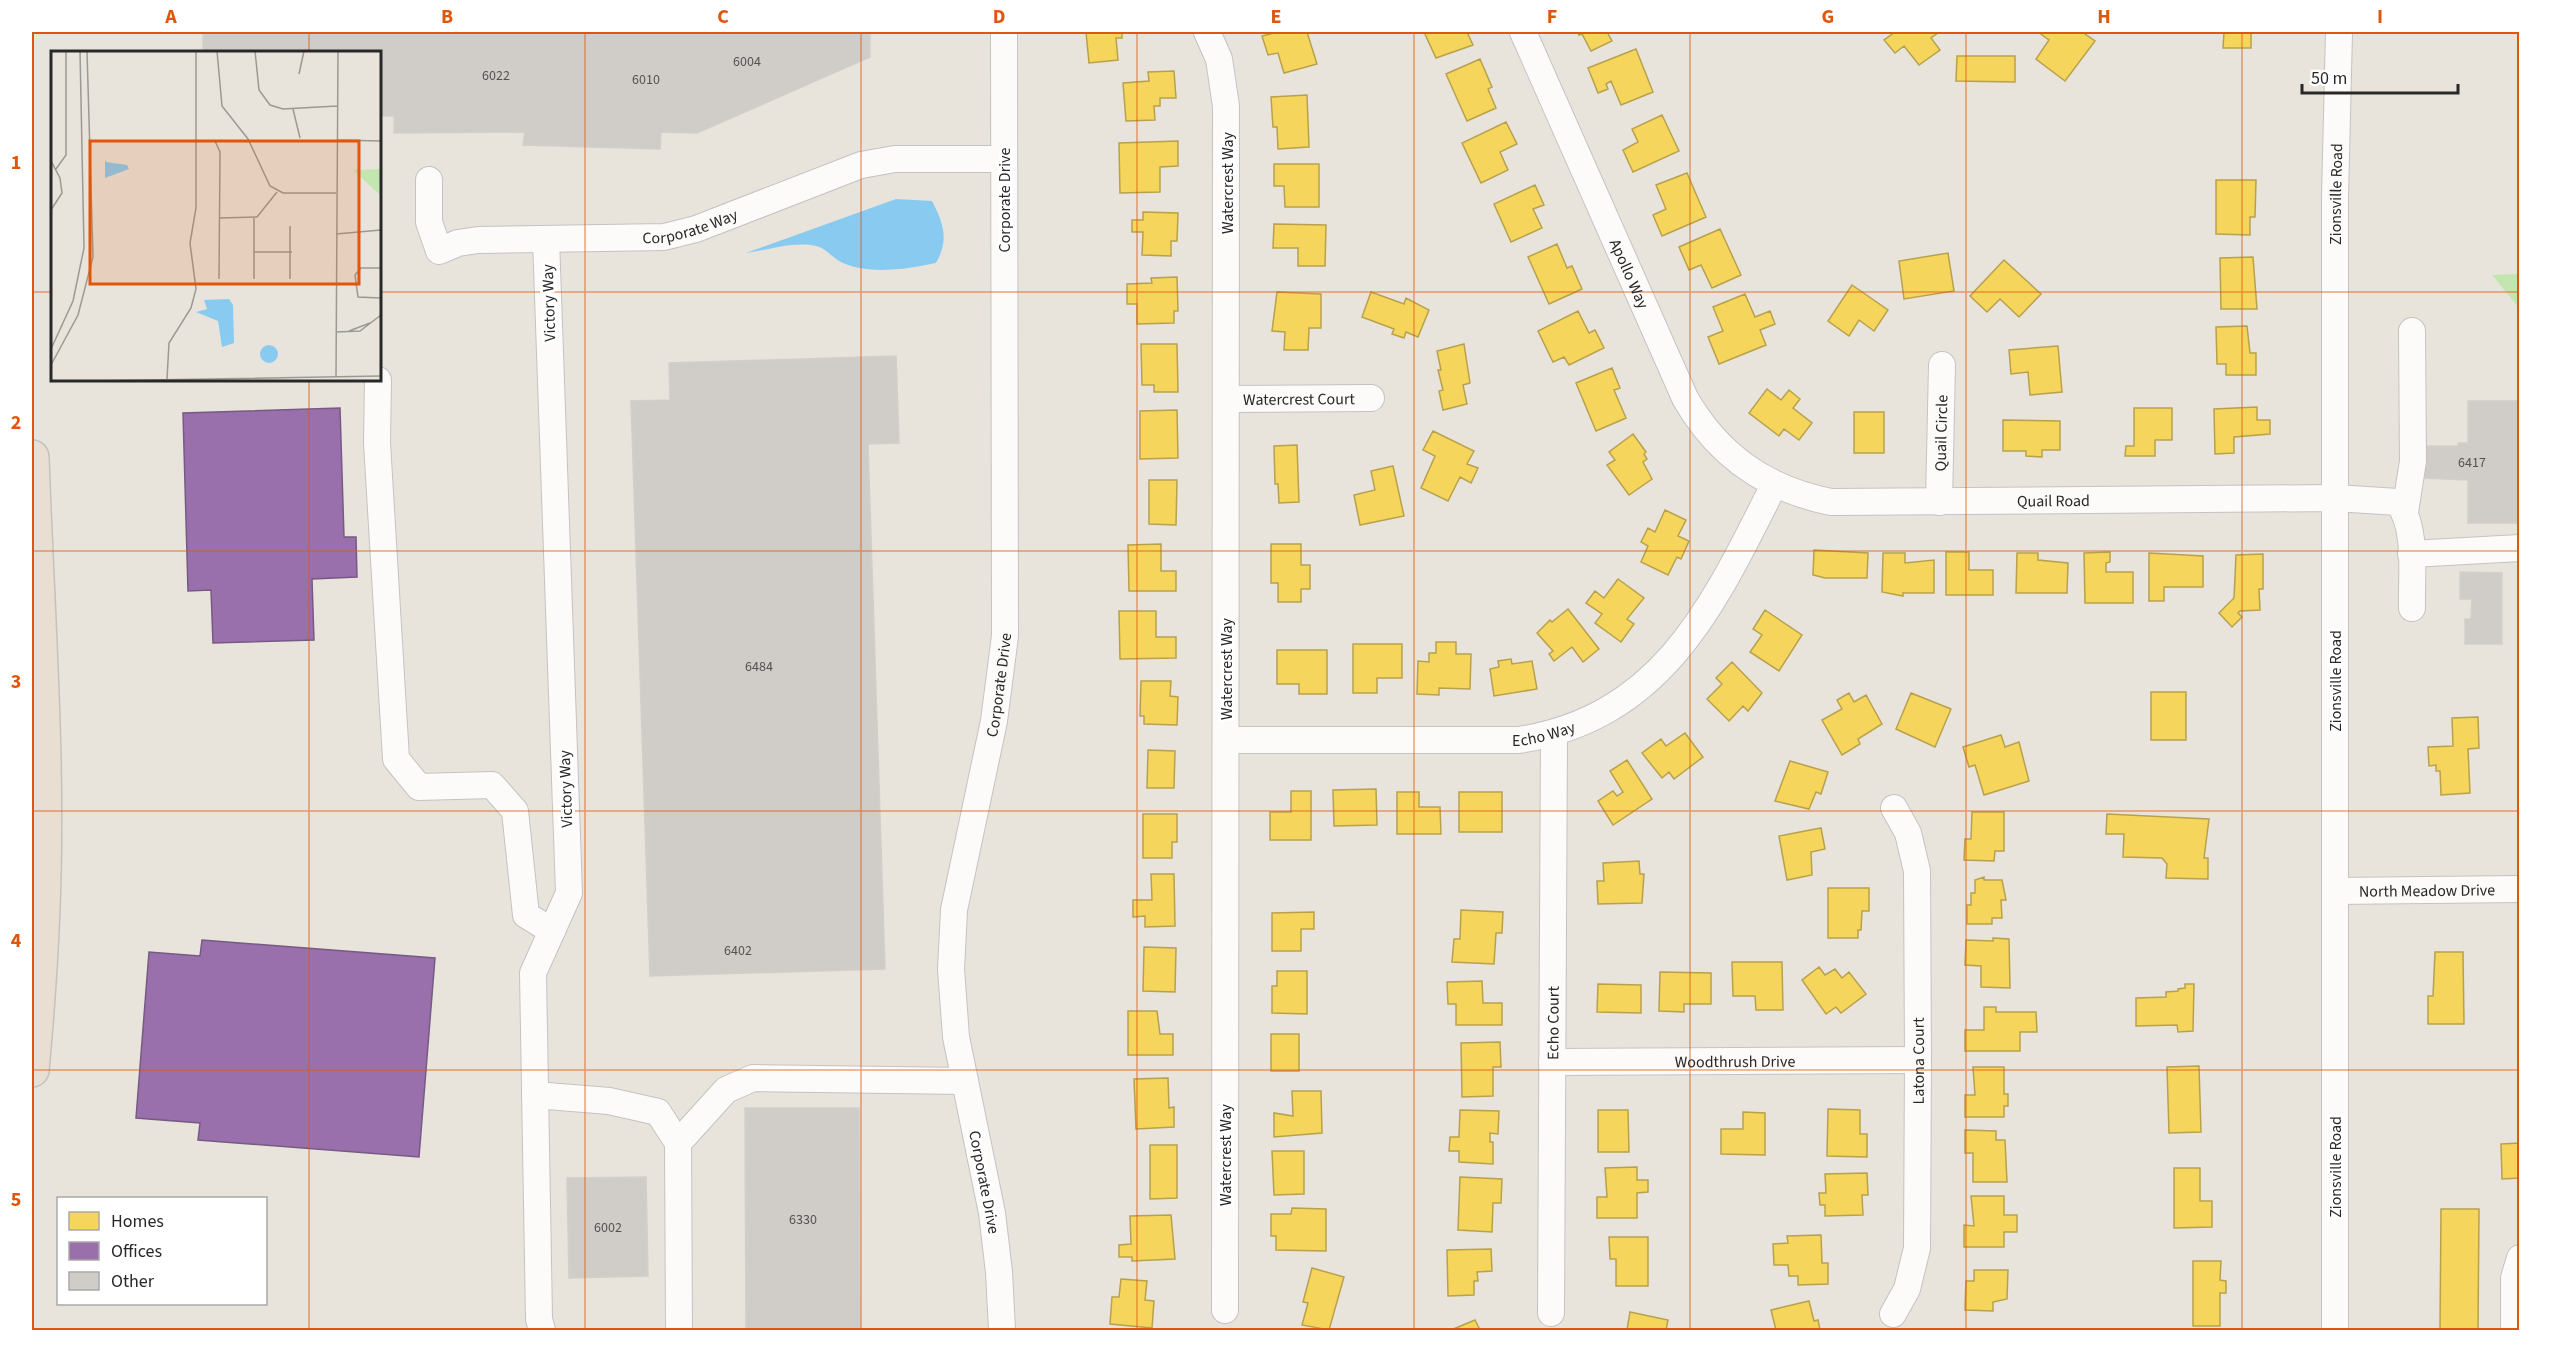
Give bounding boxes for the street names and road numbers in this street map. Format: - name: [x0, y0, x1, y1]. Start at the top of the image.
- street label: Watercrest Way: [1217, 131, 1239, 234]
- street label: Zionsville Road: [2325, 143, 2348, 245]
- street label: Corporate Drive: [994, 147, 1016, 252]
- street label: Corporate Way: [642, 204, 741, 249]
- street label: Apollo Way: [1604, 235, 1654, 313]
- street label: Victory Way: [537, 263, 561, 342]
- street label: Watercrest Court: [1243, 388, 1356, 411]
- street label: Quail Circle: [1930, 395, 1953, 472]
- street label: Quail Road: [2017, 490, 2090, 513]
- street label: Watercrest Way: [1216, 617, 1238, 720]
- street label: Zionsville Road: [2325, 630, 2347, 732]
- street label: Corporate Drive: [981, 631, 1017, 739]
- street label: Echo Way: [1512, 716, 1579, 752]
- street label: Victory Way: [554, 749, 578, 828]
- street label: North Meadow Drive: [2359, 879, 2495, 903]
- street label: Echo Court: [1542, 986, 1565, 1060]
- street label: Latona Court: [1908, 1017, 1930, 1104]
- street label: Woodthrush Drive: [1675, 1051, 1795, 1073]
- street label: Watercrest Way: [1215, 1103, 1237, 1206]
- street label: Zionsville Road: [2325, 1116, 2347, 1218]
- street label: Corporate Drive: [963, 1129, 1005, 1236]

